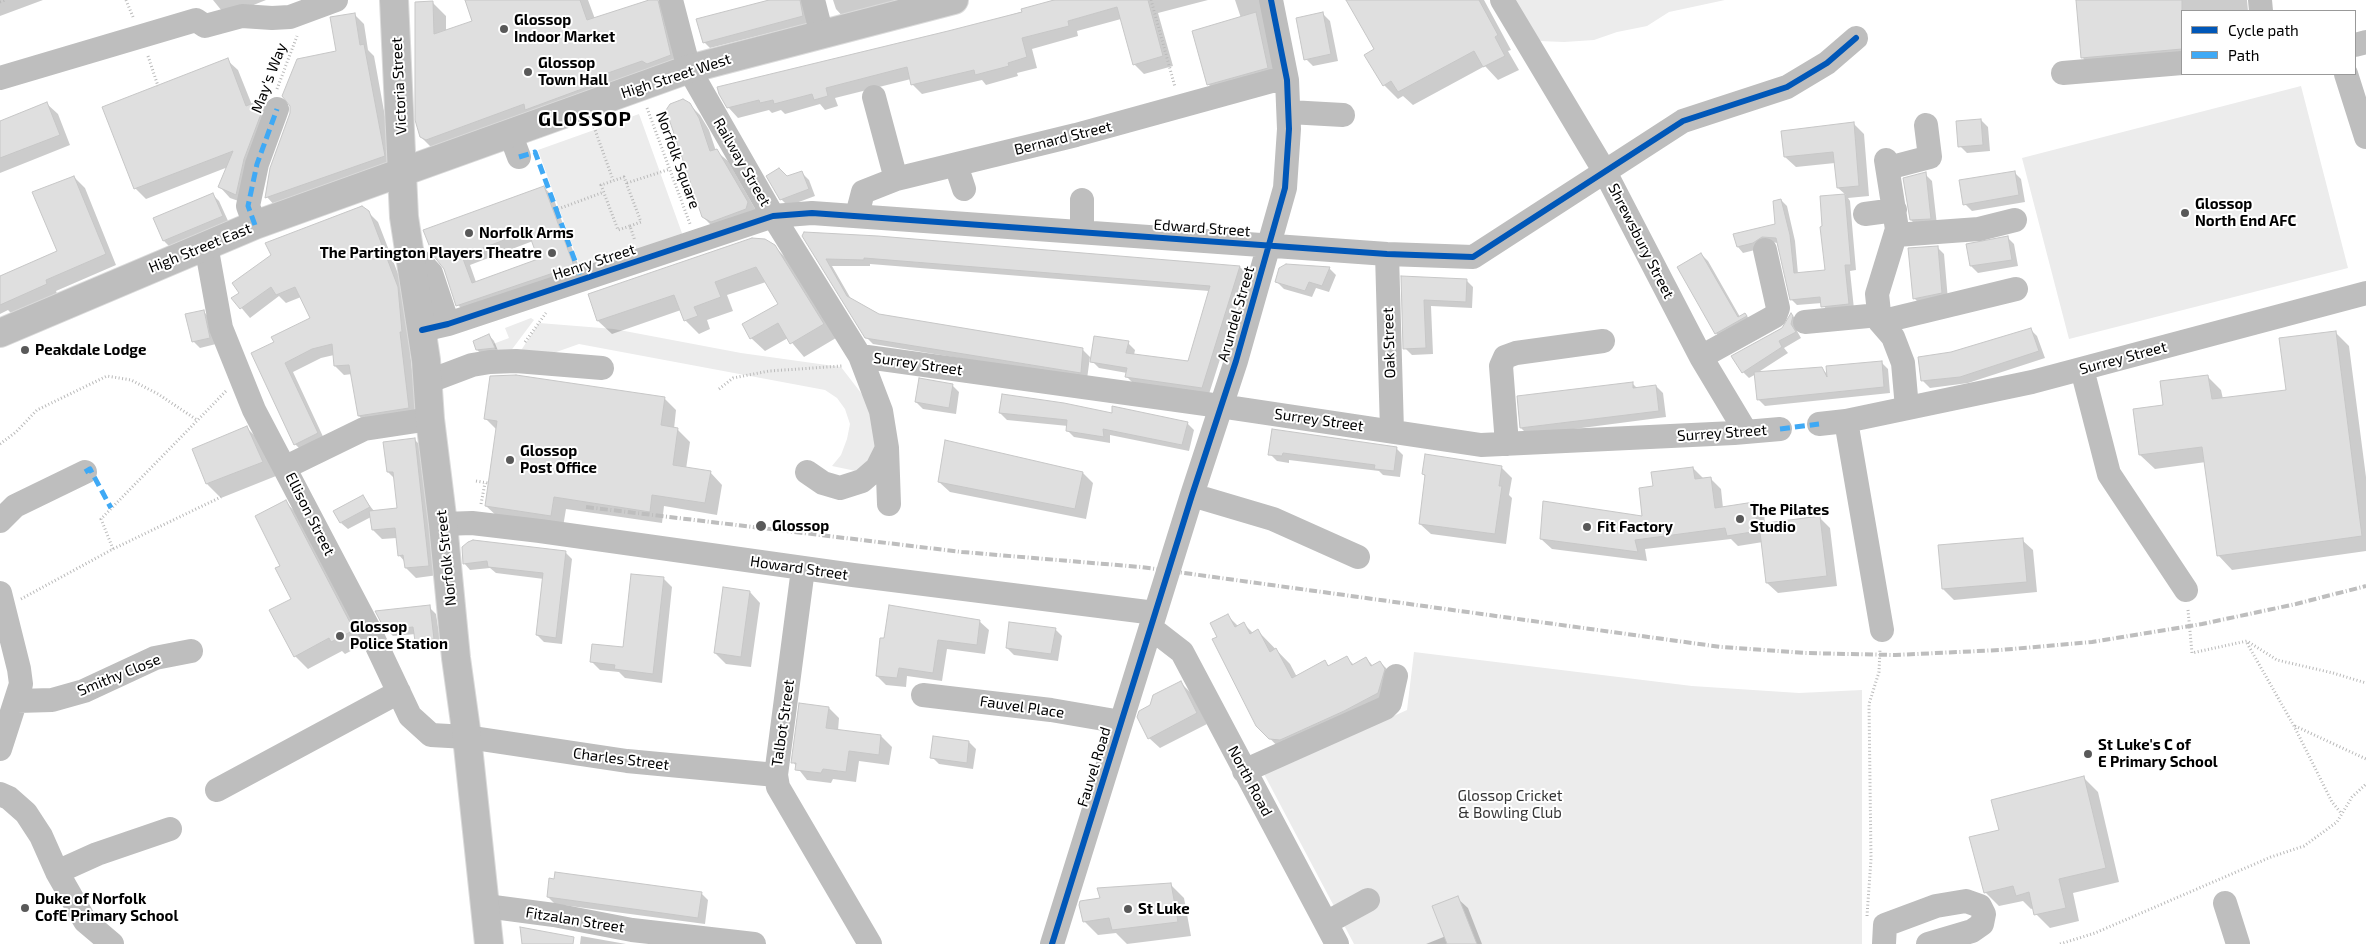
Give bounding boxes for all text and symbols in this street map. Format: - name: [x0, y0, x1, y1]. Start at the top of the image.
- legend: [2181, 10, 2356, 75]
- place label: Glossop Indoor Market: [514, 11, 615, 46]
- text: Cycle path: [2228, 21, 2299, 39]
- marker: Glossop Indoor Market: [498, 23, 510, 35]
- street label: Victoria Street: [387, 37, 411, 135]
- street label: May's Way: [247, 40, 291, 116]
- text: Path: [2228, 46, 2259, 64]
- street label: High Street West: [619, 50, 733, 102]
- place label: Glossop Town Hall: [538, 54, 608, 89]
- marker: Glossop Town Hall: [522, 66, 534, 78]
- district label: GLOSSOP: [537, 107, 633, 131]
- street label: Norfolk Square: [652, 109, 704, 211]
- street label: Railway Street: [709, 115, 775, 209]
- street label: Bernard Street: [1012, 117, 1114, 159]
- street label: Shrewsbury Street: [1604, 180, 1678, 302]
- place label: Glossop North End AFC: [2195, 195, 2296, 230]
- marker: Glossop North End AFC: [2179, 207, 2191, 219]
- street label: Edward Street: [1153, 216, 1251, 240]
- street label: High Street East: [146, 219, 254, 277]
- place label: Norfolk Arms: [479, 224, 574, 242]
- marker: Norfolk Arms: [463, 227, 475, 239]
- street label: Henry Street: [550, 240, 638, 284]
- place label: The Partington Players Theatre: [320, 244, 542, 262]
- marker: The Partington Players Theatre: [546, 247, 558, 259]
- street label: Arundel Street: [1214, 264, 1258, 364]
- street label: Oak Street: [1379, 307, 1399, 379]
- street label: Surrey Street: [2077, 338, 2169, 378]
- place label: Peakdale Lodge: [35, 341, 146, 359]
- marker: Peakdale Lodge: [19, 344, 31, 356]
- street label: Surrey Street: [872, 349, 964, 379]
- street label: Surrey Street: [1273, 405, 1365, 435]
- street label: Surrey Street: [1677, 421, 1767, 445]
- place label: Glossop Post Office: [520, 442, 597, 477]
- marker: Glossop Post Office: [504, 454, 516, 466]
- street label: Ellison Street: [281, 469, 339, 559]
- place label: The Pilates Studio: [1750, 501, 1829, 536]
- street label: Norfolk Street: [432, 509, 460, 607]
- marker: The Pilates Studio: [1734, 513, 1746, 525]
- place label: Glossop: [772, 517, 829, 535]
- place label: Fit Factory: [1597, 518, 1673, 536]
- marker: Glossop: [754, 519, 768, 533]
- marker: Fit Factory: [1581, 521, 1593, 533]
- street label: Howard Street: [749, 552, 849, 584]
- place label: Glossop Police Station: [350, 618, 448, 653]
- marker: Glossop Police Station: [334, 630, 346, 642]
- street label: Smithy Close: [75, 650, 163, 700]
- street label: Talbot Street: [768, 678, 798, 768]
- street label: Fauvel Place: [979, 692, 1065, 722]
- street label: Fauvel Road: [1073, 725, 1115, 809]
- place label: St Luke's C of E Primary School: [2098, 736, 2218, 771]
- street label: North Road: [1224, 743, 1276, 819]
- street label: Charles Street: [572, 744, 670, 774]
- marker: St Luke's C of E Primary School: [2082, 748, 2094, 760]
- park label: Glossop Cricket & Bowling Club: [1458, 787, 1562, 822]
- place label: Duke of Norfolk CofE Primary School: [35, 890, 178, 925]
- place label: St Luke: [1138, 900, 1190, 918]
- marker: Duke of Norfolk CofE Primary School: [19, 902, 31, 914]
- street label: Fitzalan Street: [524, 903, 626, 937]
- marker: St Luke: [1122, 903, 1134, 915]

